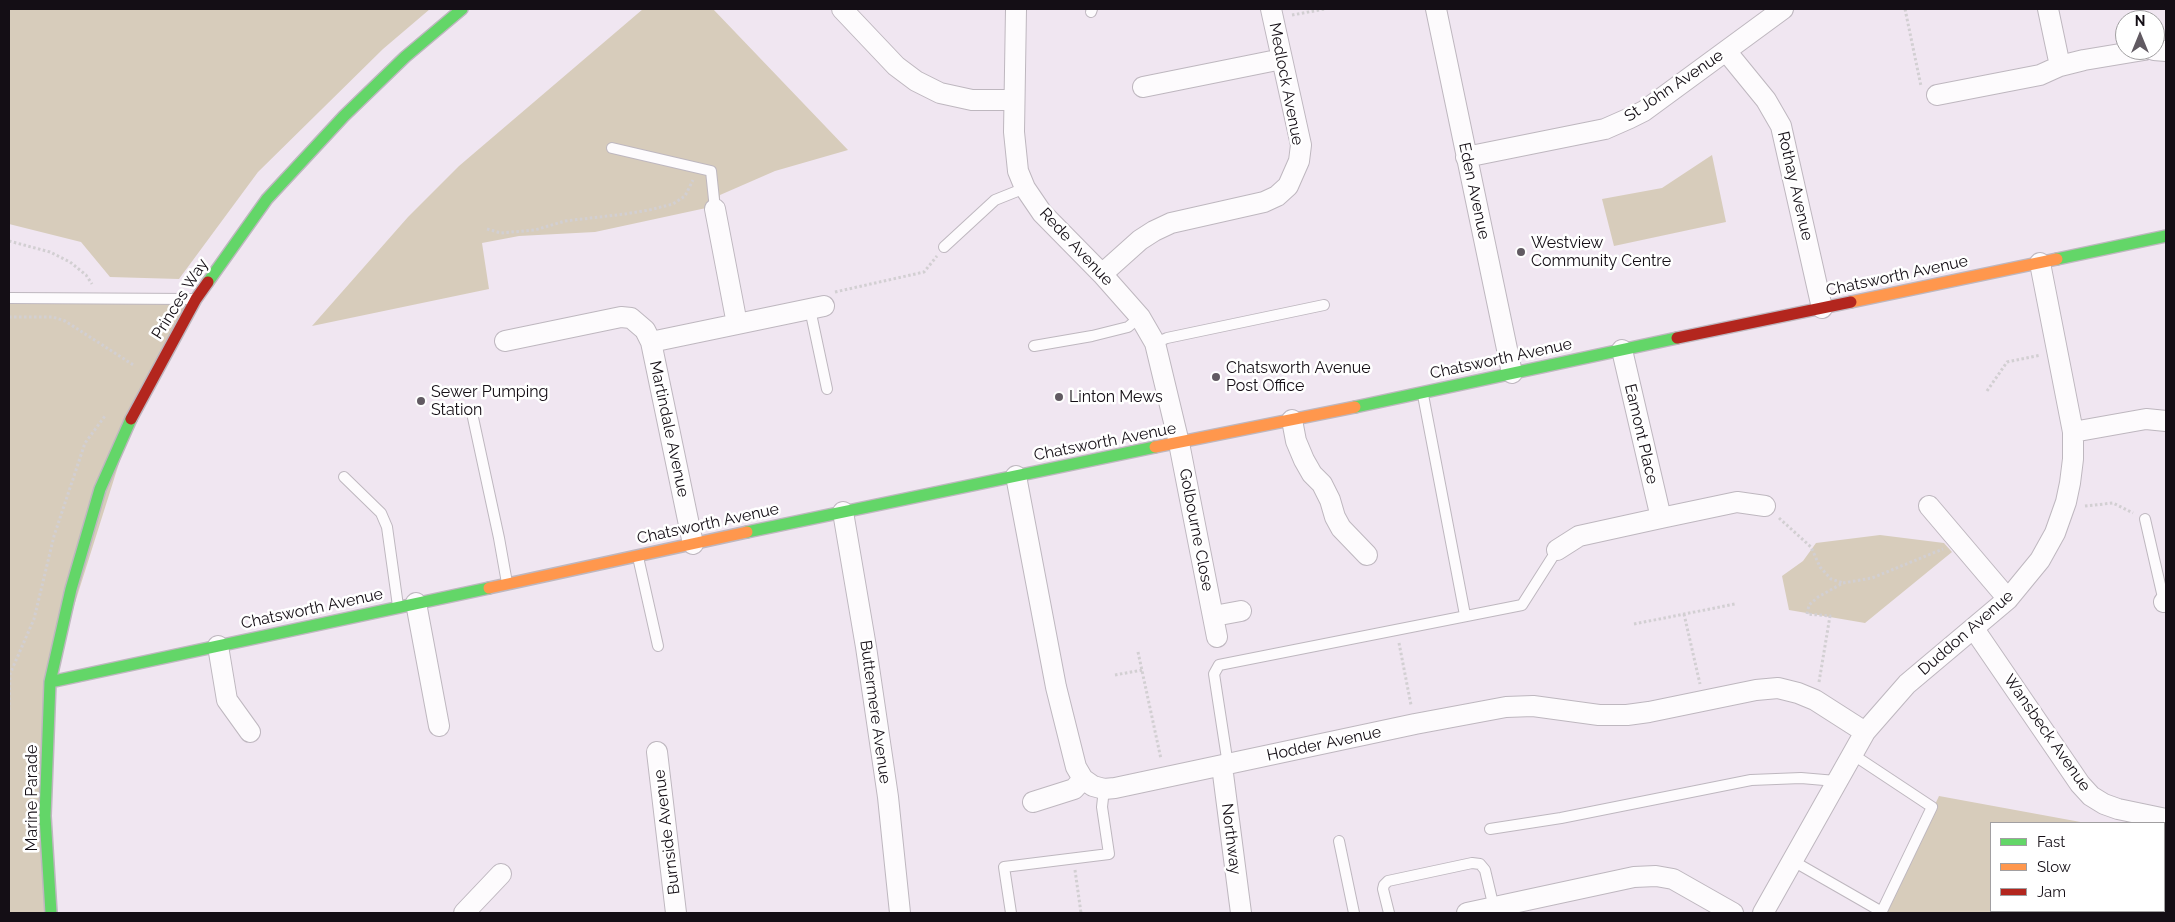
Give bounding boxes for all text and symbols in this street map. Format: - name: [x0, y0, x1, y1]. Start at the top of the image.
- north arrow: [2115, 10, 2165, 60]
- text: N: [2135, 13, 2145, 29]
- street label: Medlock Avenue: [1265, 21, 1307, 147]
- street label: St John Avenue: [1621, 46, 1727, 126]
- street label: Rothay Avenue: [1773, 129, 1817, 243]
- street label: Eden Avenue: [1454, 141, 1494, 241]
- street label: Rede Avenue: [1035, 204, 1117, 290]
- place label: Westview Community Centre: [1531, 233, 1671, 271]
- marker: Westview Community Centre: [1515, 246, 1527, 258]
- street label: Chatsworth Avenue: [1824, 252, 1970, 300]
- street label: Princes Way: [148, 255, 212, 343]
- street label: Chatsworth Avenue: [1428, 335, 1574, 383]
- place label: Chatsworth Avenue Post Office: [1226, 358, 1371, 396]
- street label: Martindale Avenue: [645, 359, 693, 499]
- marker: Chatsworth Avenue Post Office: [1210, 371, 1222, 383]
- place label: Sewer Pumping Station: [431, 382, 548, 420]
- street label: Eamont Place: [1620, 382, 1662, 486]
- place label: Linton Mews: [1069, 387, 1163, 407]
- marker: Linton Mews: [1053, 391, 1065, 403]
- marker: Sewer Pumping Station: [415, 395, 427, 407]
- street label: Chatsworth Avenue: [1032, 419, 1178, 465]
- street label: Golbourne Close: [1175, 467, 1217, 593]
- street label: Chatsworth Avenue: [635, 500, 781, 548]
- street label: Chatsworth Avenue: [239, 585, 385, 633]
- street label: Duddon Avenue: [1914, 586, 2018, 680]
- street label: Buttermere Avenue: [855, 639, 895, 785]
- street label: Wansbeck Avenue: [1999, 671, 2095, 795]
- street label: Hodder Avenue: [1265, 723, 1383, 765]
- street label: Marine Parade: [22, 745, 42, 851]
- street label: Burnside Avenue: [650, 768, 684, 896]
- street label: Northway: [1217, 802, 1245, 876]
- legend: [1990, 822, 2165, 912]
- text: Fast: [2037, 833, 2065, 851]
- text: Slow: [2037, 858, 2071, 876]
- text: Jam: [2037, 883, 2066, 901]

